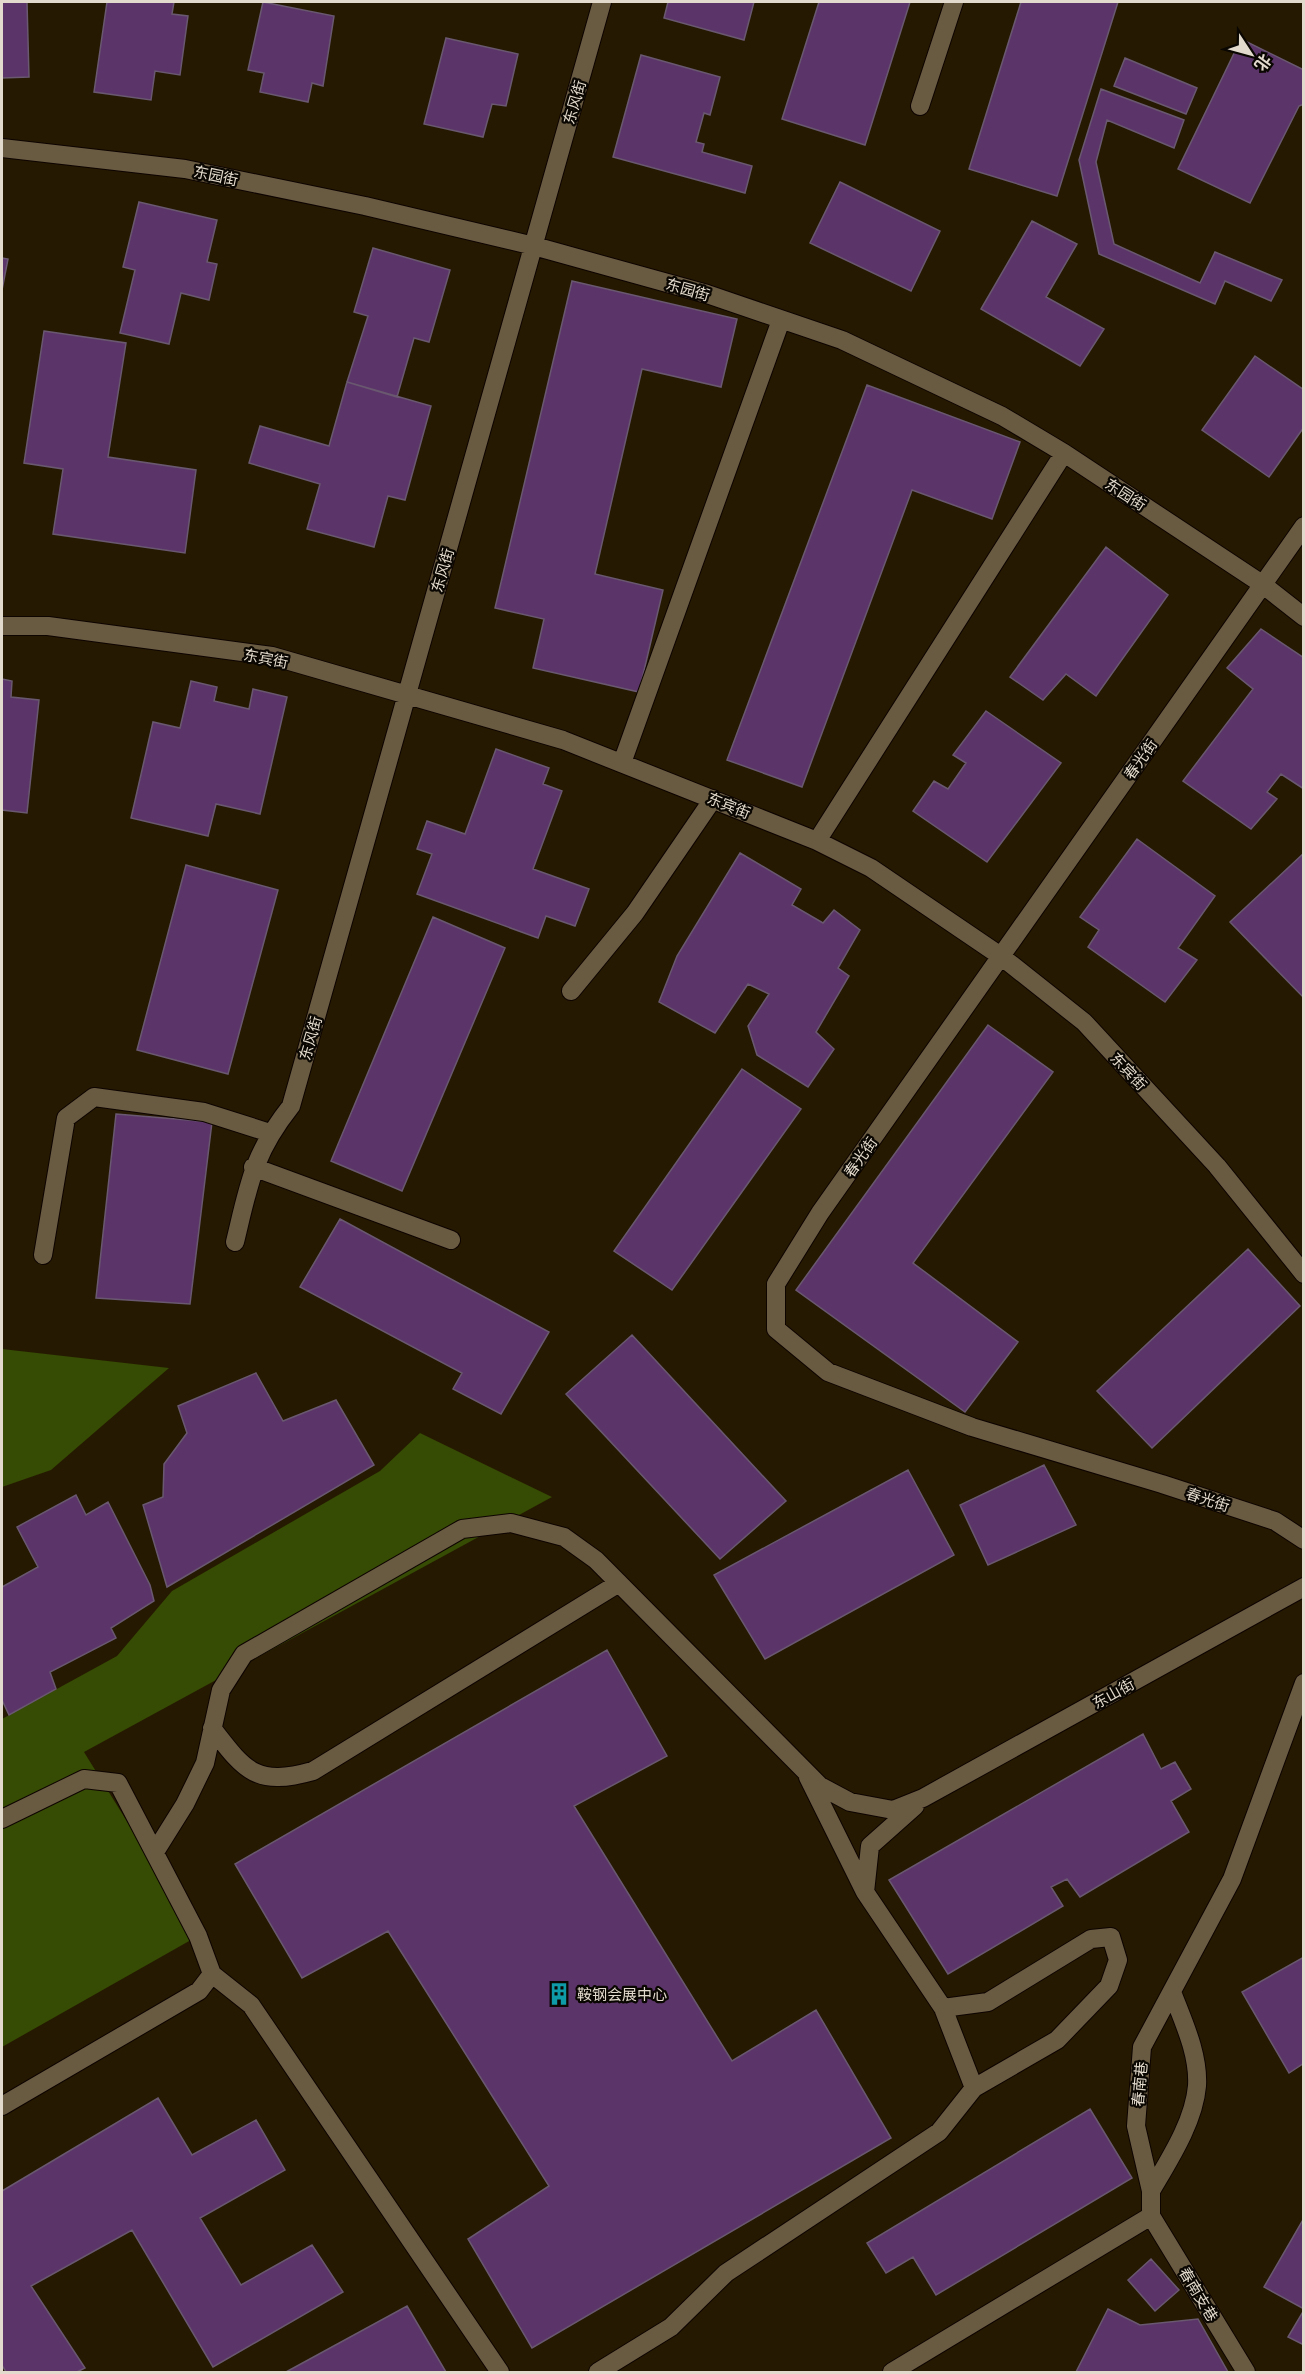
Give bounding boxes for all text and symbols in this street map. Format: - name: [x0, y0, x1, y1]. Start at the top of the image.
- north arrow: [1221, 24, 1281, 84]
- text: 北: [1250, 50, 1277, 76]
- street label: 东风街: [558, 78, 590, 126]
- street label: 东园街: [192, 161, 240, 189]
- street label: 东园街: [664, 273, 712, 305]
- street label: 东园街: [1102, 473, 1150, 515]
- street label: 东风街: [426, 546, 458, 594]
- street label: 东宾街: [242, 644, 290, 672]
- street label: 春光街: [1119, 735, 1161, 783]
- street label: 东宾街: [704, 787, 754, 823]
- street label: 东风街: [294, 1014, 326, 1062]
- street label: 东宾街: [1106, 1048, 1152, 1094]
- street label: 春光街: [839, 1133, 881, 1181]
- street label: 春光街: [1184, 1483, 1232, 1515]
- street label: 东山街: [1088, 1673, 1138, 1713]
- building icon: 鞍钢会展中心: [546, 1981, 572, 2007]
- place label: 鞍钢会展中心: [577, 1984, 667, 2004]
- street label: 春南巷: [1127, 2061, 1151, 2107]
- street label: 春南支巷: [1175, 2263, 1223, 2325]

